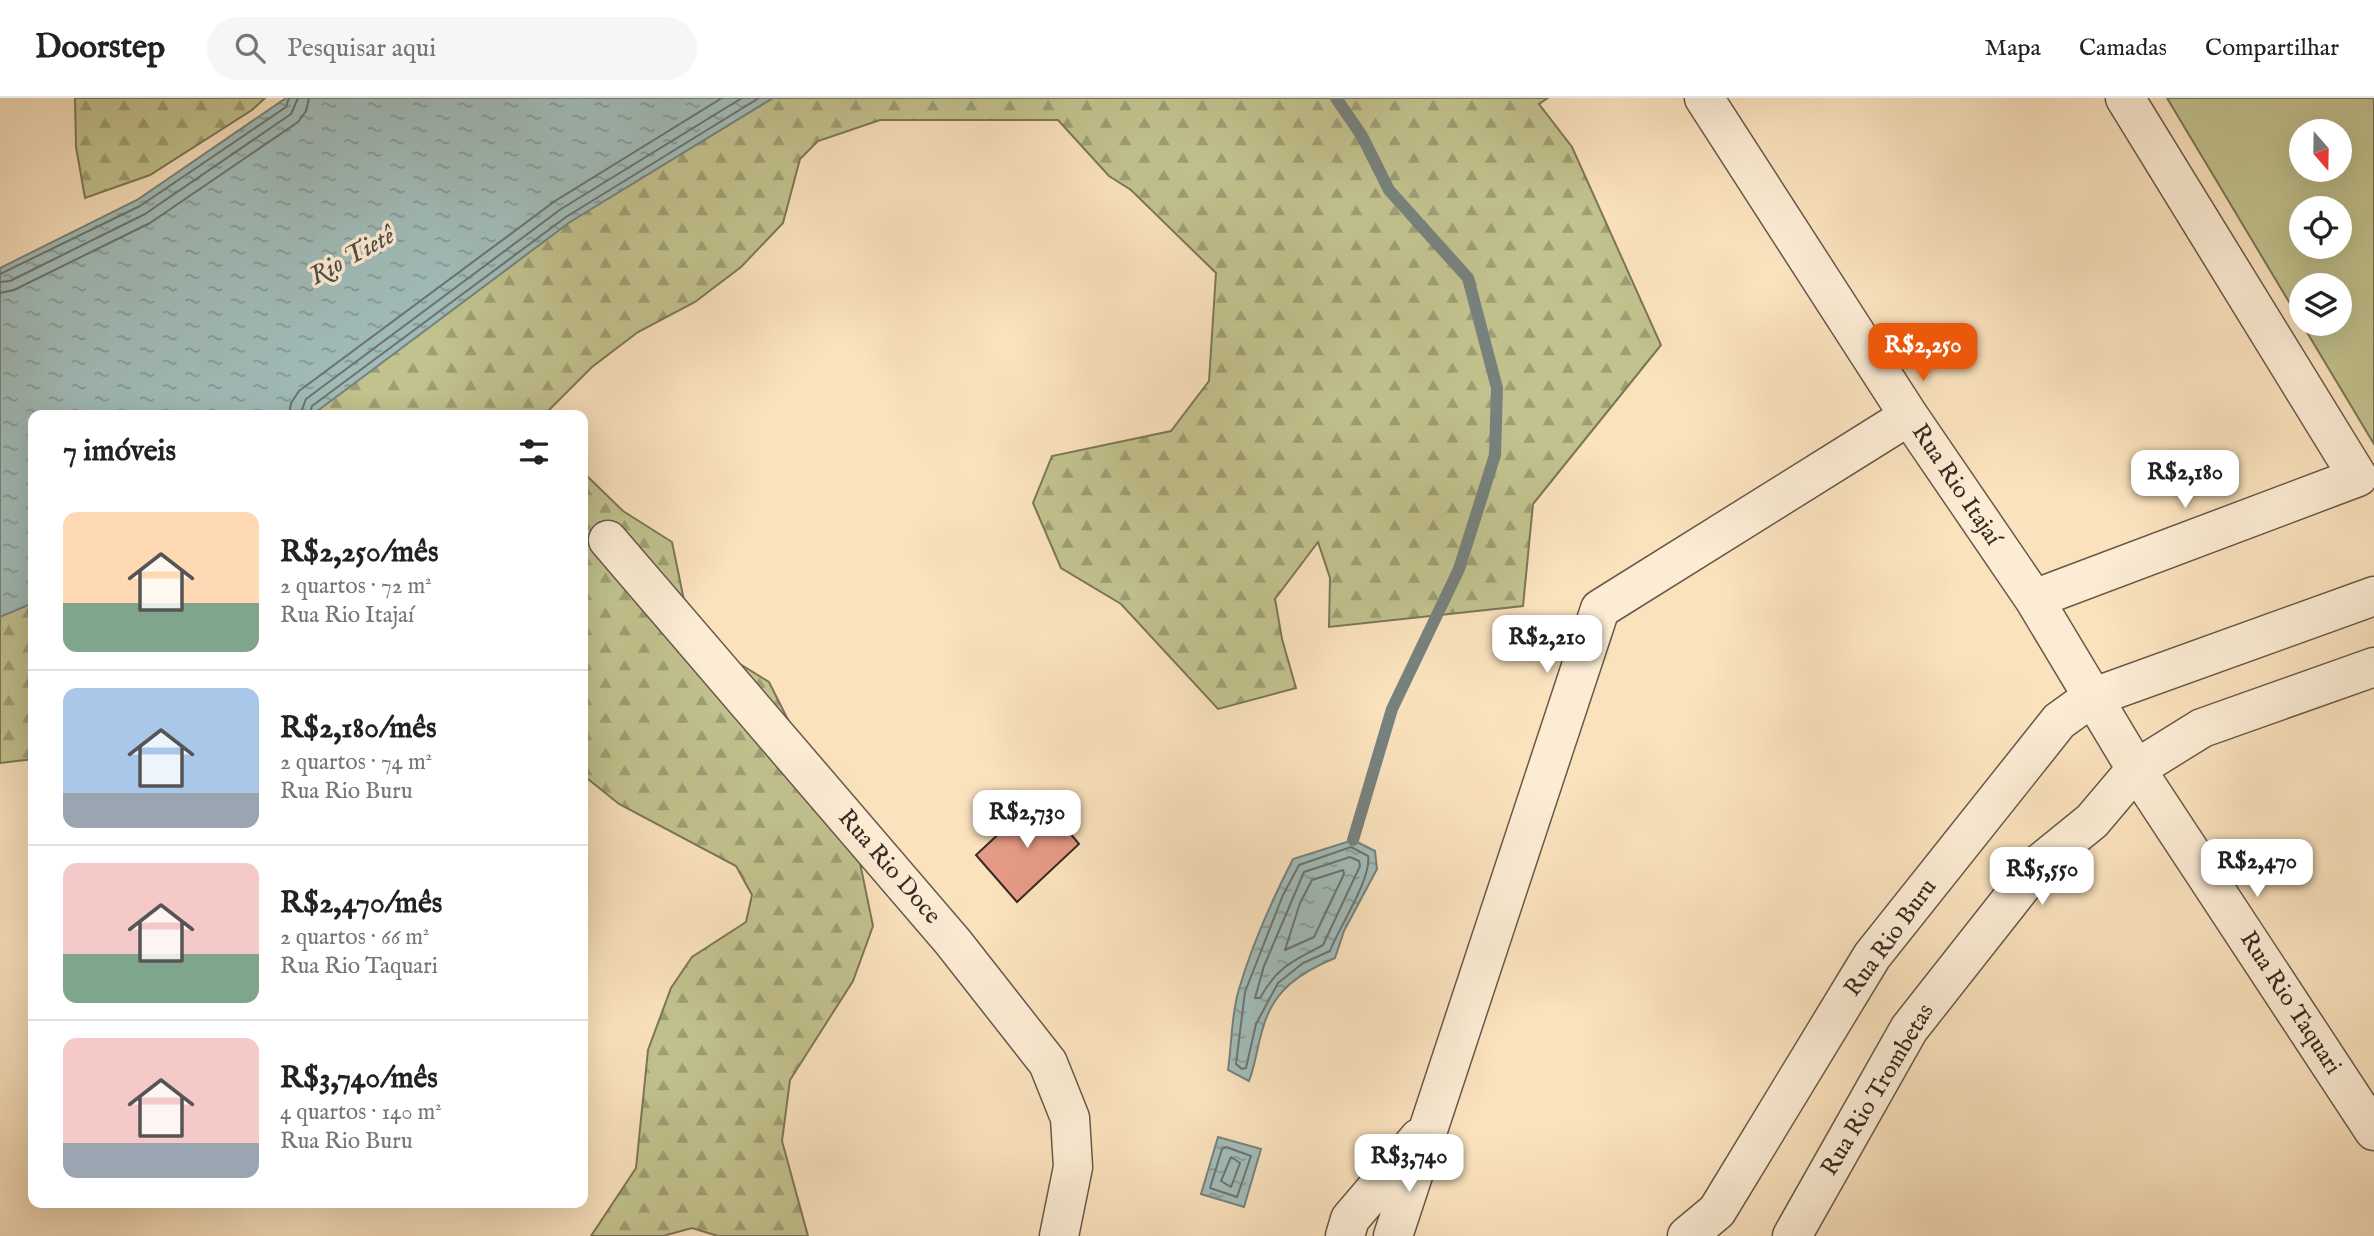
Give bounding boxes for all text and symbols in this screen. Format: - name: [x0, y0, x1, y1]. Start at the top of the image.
- search box: [207, 17, 697, 80]
- text: Doorstep: [35, 27, 165, 69]
- icon: search: [231, 29, 269, 67]
- text: Pesquisar aqui: [287, 32, 436, 65]
- text: Mapa: [1985, 33, 2041, 64]
- text: Camadas: [2079, 33, 2167, 64]
- text: Compartilhar: [2205, 33, 2339, 64]
- north arrow: [2289, 119, 2352, 182]
- map controls: [2289, 119, 2352, 336]
- button: locate: [2289, 196, 2352, 259]
- water label: Rio Tietê: [304, 219, 402, 293]
- button: layers: [2289, 273, 2352, 336]
- pin: R$2,250: [1858, 324, 1988, 383]
- text: R$2,250: [1884, 331, 1962, 360]
- street label: Rua Rio Itajaí: [1904, 418, 2009, 553]
- text: 7 imóveis: [63, 433, 176, 471]
- icon: filters: [515, 433, 553, 471]
- pin: R$2,180: [2120, 450, 2250, 510]
- text: R$2,180: [2147, 458, 2223, 487]
- text: R$2,250/mês: [280, 534, 438, 572]
- icon: home: [119, 540, 203, 624]
- text: 2 quartos · 72 m²: [280, 572, 432, 601]
- text: Rua Rio Itajaí: [280, 601, 414, 630]
- pin: R$2,210: [1482, 616, 1612, 675]
- text: R$2,210: [1508, 623, 1586, 652]
- text: R$2,180/mês: [280, 710, 437, 748]
- icon: home: [119, 716, 203, 800]
- text: 2 quartos · 74 m²: [280, 748, 432, 777]
- text: Rua Rio Buru: [280, 777, 413, 806]
- pin: R$2,730: [962, 790, 1092, 850]
- text: R$2,730: [989, 798, 1065, 827]
- street label: Rua Rio Doce: [831, 803, 947, 931]
- pin: R$2,470: [2192, 840, 2322, 899]
- text: R$2,470: [2217, 847, 2297, 876]
- pin: R$5,550: [1977, 848, 2107, 907]
- text: R$5,550: [2006, 855, 2078, 884]
- street label: Rua Rio Buru: [1838, 873, 1944, 1003]
- text: R$2,470/mês: [280, 885, 442, 923]
- icon: home: [119, 891, 203, 975]
- text: 2 quartos · 66 m²: [280, 923, 430, 952]
- street label: Rua Rio Taquari: [2232, 925, 2348, 1081]
- text: Rua Rio Taquari: [280, 952, 438, 981]
- street label: Rua Rio Trombetas: [1814, 998, 1942, 1182]
- text: R$3,740/mês: [280, 1060, 438, 1098]
- icon: home: [119, 1066, 203, 1150]
- text: 4 quartos · 140 m²: [280, 1098, 442, 1127]
- text: Rua Rio Buru: [280, 1127, 413, 1156]
- pin: R$3,740: [1344, 1134, 1474, 1194]
- text: R$3,740: [1371, 1142, 1447, 1171]

